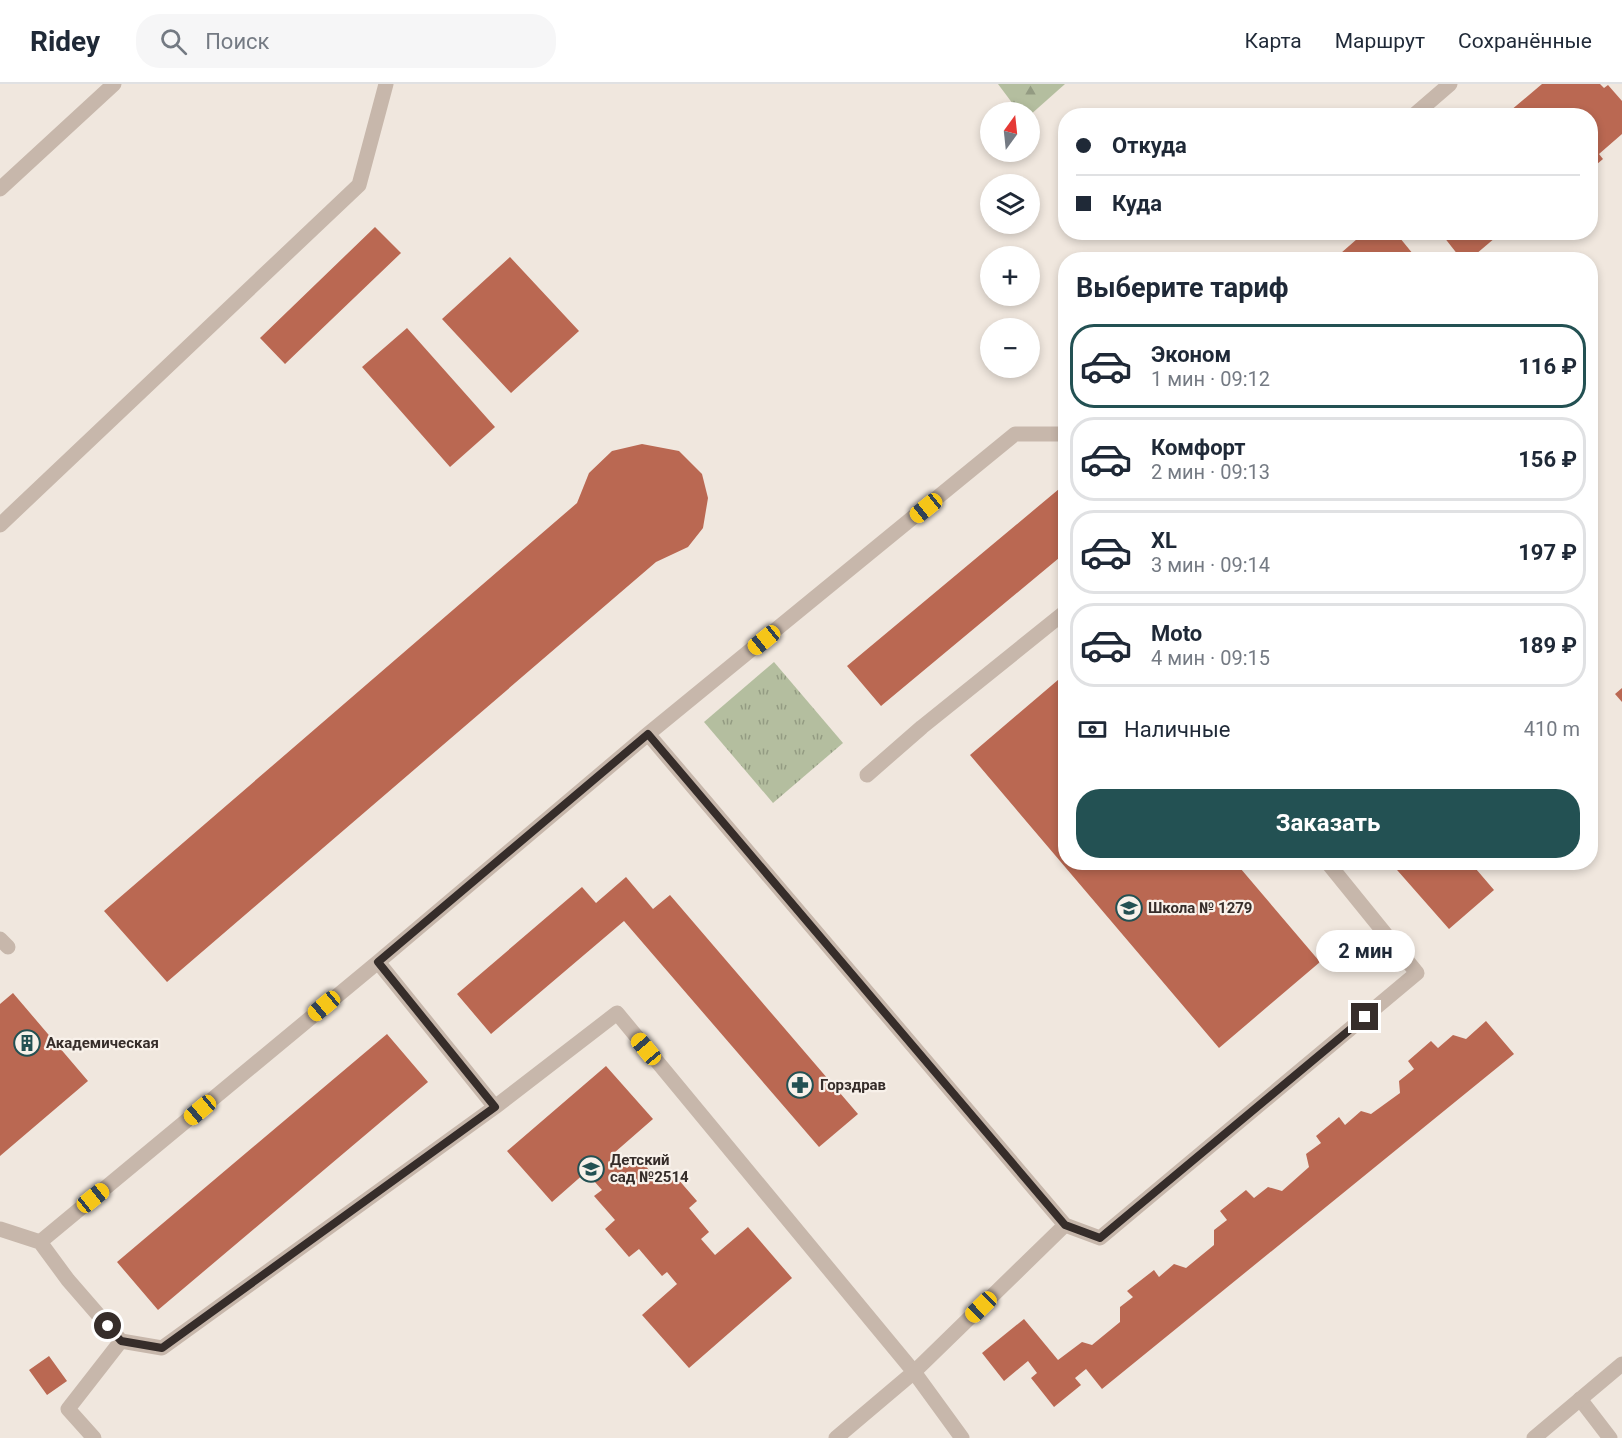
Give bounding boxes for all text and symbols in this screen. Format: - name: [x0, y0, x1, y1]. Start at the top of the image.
- search box: [136, 14, 556, 68]
- text: Ridey: [30, 25, 100, 58]
- icon: search: [157, 25, 190, 58]
- text: Поиск: [205, 29, 270, 54]
- text: Карта: [1245, 29, 1302, 53]
- text: Маршрут: [1335, 29, 1425, 53]
- text: Сохранённые: [1458, 29, 1592, 53]
- north arrow: [980, 102, 1040, 162]
- map controls: [980, 102, 1040, 378]
- text: Откуда: [1112, 133, 1187, 158]
- button: layers: [980, 174, 1040, 234]
- text: Куда: [1112, 191, 1162, 216]
- button: +: [980, 246, 1040, 306]
- text: Выберите тариф: [1076, 272, 1288, 304]
- button: −: [980, 318, 1040, 378]
- icon: car: [1079, 339, 1133, 393]
- text: Эконом: [1151, 342, 1231, 367]
- text: 116 ₽: [1518, 354, 1577, 379]
- text: 1 мин · 09:12: [1151, 367, 1270, 391]
- icon: car: [1079, 432, 1133, 486]
- text: Комфорт: [1151, 435, 1246, 460]
- text: 156 ₽: [1518, 447, 1577, 472]
- text: 2 мин · 09:13: [1151, 460, 1270, 484]
- car: [906, 490, 946, 526]
- icon: car: [1079, 525, 1133, 579]
- text: XL: [1151, 528, 1177, 553]
- text: 197 ₽: [1518, 540, 1577, 565]
- text: 3 мин · 09:14: [1151, 553, 1270, 577]
- icon: car: [1079, 618, 1133, 672]
- text: Moto: [1151, 621, 1202, 646]
- car: [744, 622, 784, 658]
- text: 189 ₽: [1518, 633, 1577, 658]
- text: 4 мин · 09:15: [1151, 646, 1270, 670]
- icon: cash: [1076, 713, 1109, 746]
- text: Наличные: [1124, 717, 1230, 742]
- text: 410 m: [1524, 717, 1580, 741]
- button: Заказать: [1076, 789, 1580, 858]
- school or university icon: Школа № 1279: [1114, 893, 1144, 923]
- place label: Школа № 1279: [1148, 899, 1252, 917]
- callout: 2 мин: [1316, 930, 1414, 972]
- text: 2 мин: [1338, 939, 1393, 963]
- car: [304, 988, 344, 1024]
- route end: [1351, 1003, 1378, 1030]
- building icon: Академическая: [12, 1028, 42, 1058]
- car: [628, 1029, 664, 1069]
- place label: Академическая: [46, 1034, 159, 1052]
- pharmacy icon: Горздрав: [785, 1070, 815, 1100]
- place label: Горздрав: [820, 1076, 886, 1094]
- car: [180, 1092, 220, 1128]
- place label: Детский сад №2514: [610, 1151, 689, 1186]
- school or university icon: Детский сад №2514: [576, 1154, 606, 1184]
- car: [73, 1180, 113, 1216]
- car: [962, 1288, 1000, 1326]
- route start: [94, 1312, 121, 1339]

